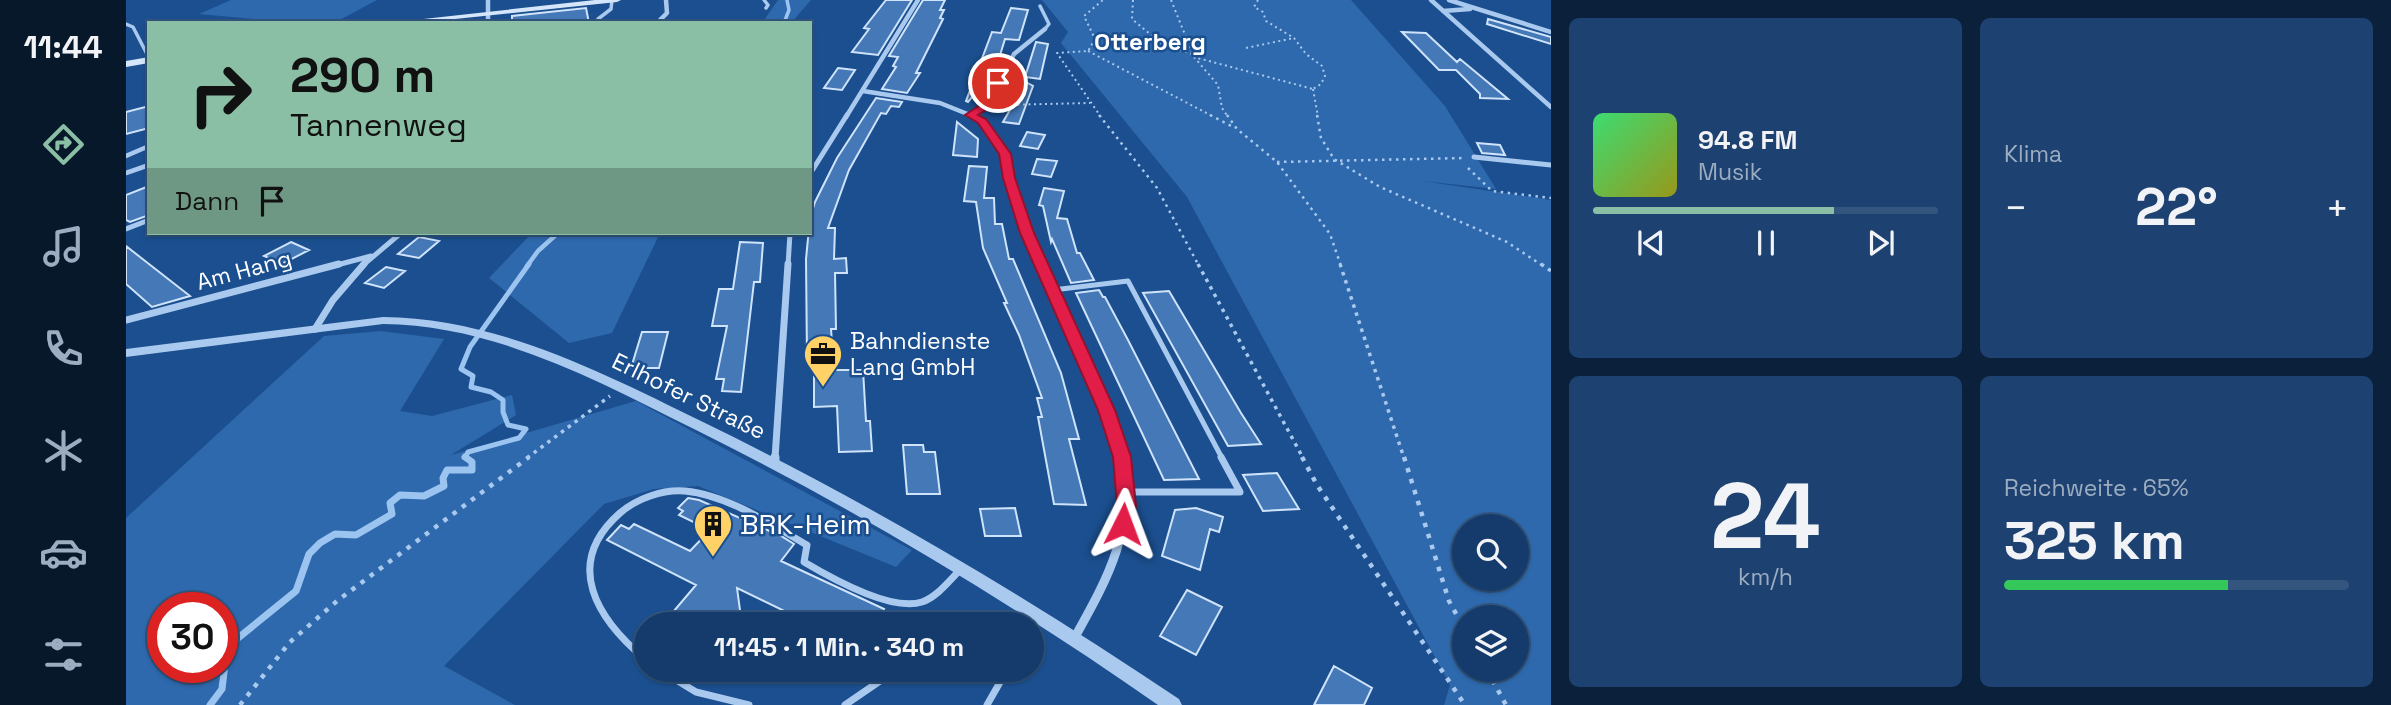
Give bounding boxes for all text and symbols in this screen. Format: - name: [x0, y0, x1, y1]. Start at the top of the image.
- district label: Otterberg: [1094, 26, 1206, 57]
- text: 11:44: [23, 27, 103, 67]
- text: 290 m: [290, 44, 435, 106]
- icon: right: [175, 49, 266, 140]
- pin: [968, 53, 1028, 113]
- icon: arrive: [979, 64, 1017, 102]
- text: Tannenweg: [290, 105, 467, 145]
- icon: directions: [39, 120, 88, 169]
- text: 94.8 FM: [1698, 123, 1797, 157]
- text: Klima: [2004, 139, 2062, 169]
- text: Musik: [1698, 157, 1762, 187]
- text: 22°: [2135, 174, 2218, 240]
- icon: arrive: [253, 182, 291, 220]
- text: Dann: [175, 184, 239, 218]
- text: −: [2004, 184, 2028, 232]
- text: +: [2325, 184, 2349, 232]
- icon: music: [39, 222, 88, 271]
- icon: previous: [1632, 224, 1670, 262]
- icon: pause: [1747, 224, 1785, 262]
- icon: next: [1862, 224, 1900, 262]
- street label: Am Hang: [193, 243, 295, 297]
- icon: phone: [39, 324, 88, 373]
- place label: Bahndienste Lang GmbH: [850, 326, 990, 382]
- office icon: Bahndienste Lang GmbH: [802, 333, 844, 388]
- street label: Erlhofer Straße: [607, 346, 771, 446]
- icon: climate: [39, 426, 88, 475]
- text: 24: [1710, 458, 1821, 575]
- text: Reichweite · 65%: [2004, 473, 2188, 503]
- position arrow: [1086, 487, 1160, 561]
- building icon: BRK-Heim: [692, 503, 734, 558]
- place label: BRK-Heim: [740, 506, 871, 542]
- text: 325 km: [2004, 508, 2185, 574]
- map controls: [1452, 514, 1529, 682]
- button: search: [1452, 514, 1529, 591]
- icon: car: [39, 528, 88, 577]
- text: km/h: [1738, 562, 1793, 592]
- speed limit sign: 30: [147, 592, 238, 683]
- button: layers: [1452, 605, 1529, 682]
- icon: filters: [39, 630, 88, 679]
- text: 11:45 · 1 Min. · 340 m: [714, 630, 964, 664]

